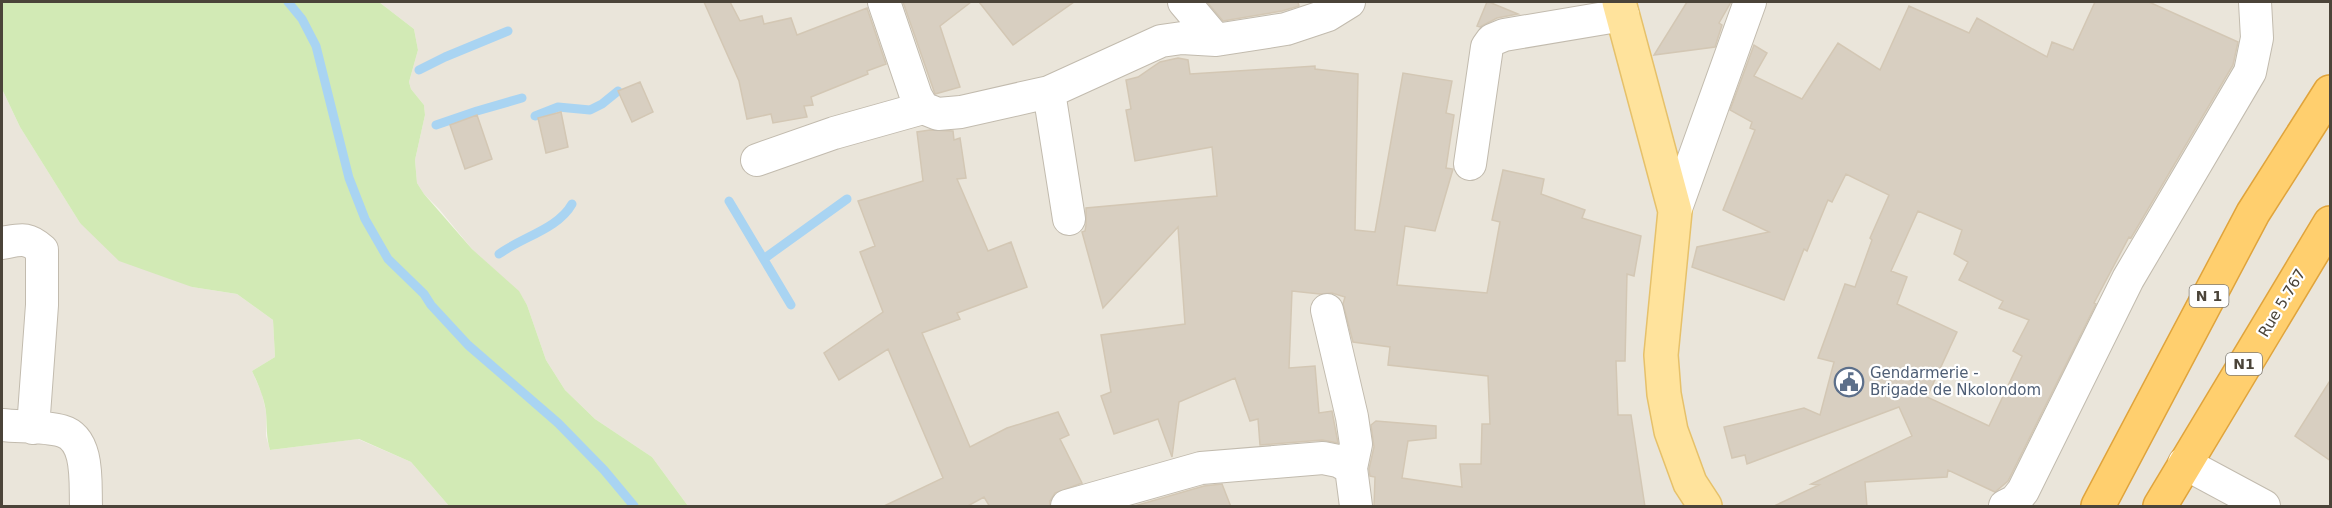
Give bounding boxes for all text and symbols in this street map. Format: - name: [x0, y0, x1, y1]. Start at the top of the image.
- street label: Rue 5.767: [2255, 266, 2309, 340]
- road number: N 1: [2190, 285, 2228, 307]
- road number: N1: [2226, 353, 2262, 375]
- place label: Gendarmerie - Brigade de Nkolondom: [1870, 364, 2041, 399]
- public building icon: Gendarmerie - Brigade de Nkolondom: [1833, 366, 1865, 398]

